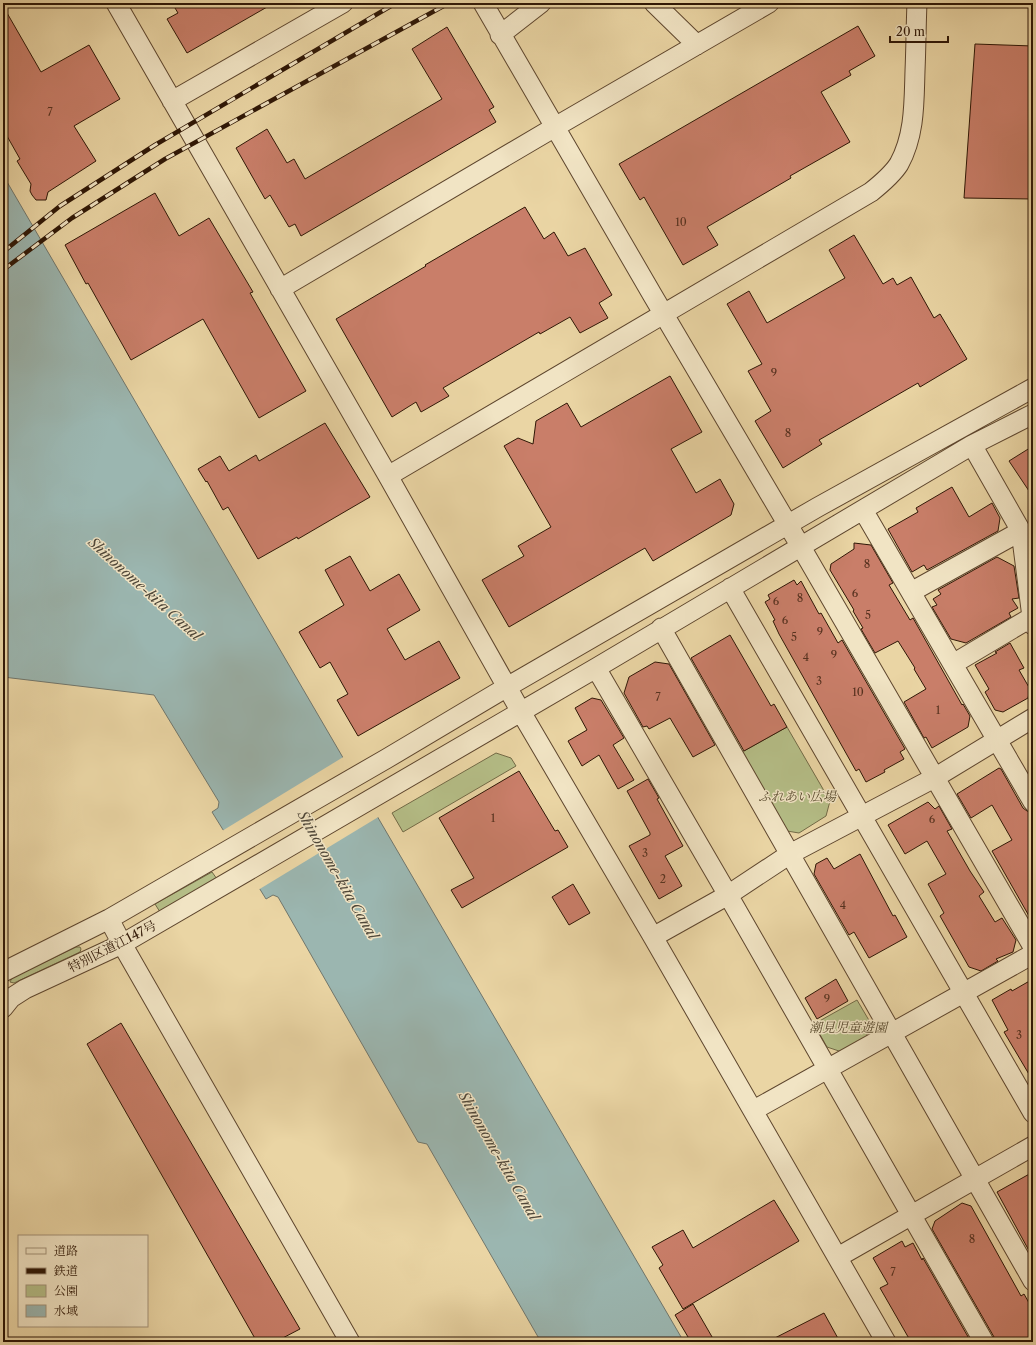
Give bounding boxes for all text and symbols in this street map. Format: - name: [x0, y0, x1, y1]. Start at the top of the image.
- scale bar: [890, 18, 948, 44]
- text: 20 m: [896, 24, 925, 39]
- house number: 7: [47, 105, 53, 119]
- house number: 10: [675, 215, 687, 229]
- house number: 9: [771, 366, 777, 380]
- house number: 8: [785, 426, 791, 440]
- water label: Shinonome-kita Canal: [84, 533, 206, 646]
- house number: 8: [864, 557, 870, 571]
- house number: 6: [852, 586, 859, 600]
- house number: 8: [797, 591, 803, 605]
- house number: 6: [773, 594, 780, 608]
- house number: 5: [865, 608, 871, 622]
- house number: 6: [782, 613, 789, 627]
- house number: 9: [817, 625, 823, 639]
- house number: 5: [791, 630, 797, 644]
- house number: 9: [831, 648, 837, 662]
- house number: 4: [803, 650, 809, 664]
- house number: 3: [816, 674, 822, 688]
- house number: 10: [852, 685, 864, 699]
- house number: 7: [655, 690, 661, 704]
- house number: 1: [936, 703, 941, 717]
- park label: ふれあい広場: [758, 788, 837, 804]
- water label: Shinonome-kita Canal: [293, 806, 383, 944]
- house number: 1: [491, 811, 496, 825]
- house number: 6: [929, 812, 936, 826]
- house number: 3: [642, 846, 648, 860]
- house number: 2: [660, 872, 666, 886]
- house number: 4: [840, 898, 846, 912]
- street label: 特別区道江147号: [65, 917, 159, 975]
- house number: 9: [824, 992, 830, 1006]
- park label: 潮見児童遊園: [809, 1019, 889, 1035]
- house number: 3: [1016, 1028, 1022, 1042]
- water label: Shinonome-kita Canal: [454, 1087, 544, 1225]
- house number: 8: [969, 1232, 975, 1246]
- legend: [18, 1235, 148, 1327]
- text: 道路: [54, 1243, 78, 1258]
- text: 鉄道: [53, 1263, 78, 1278]
- house number: 7: [890, 1265, 896, 1279]
- text: 公園: [54, 1283, 78, 1298]
- text: 水域: [54, 1303, 78, 1318]

